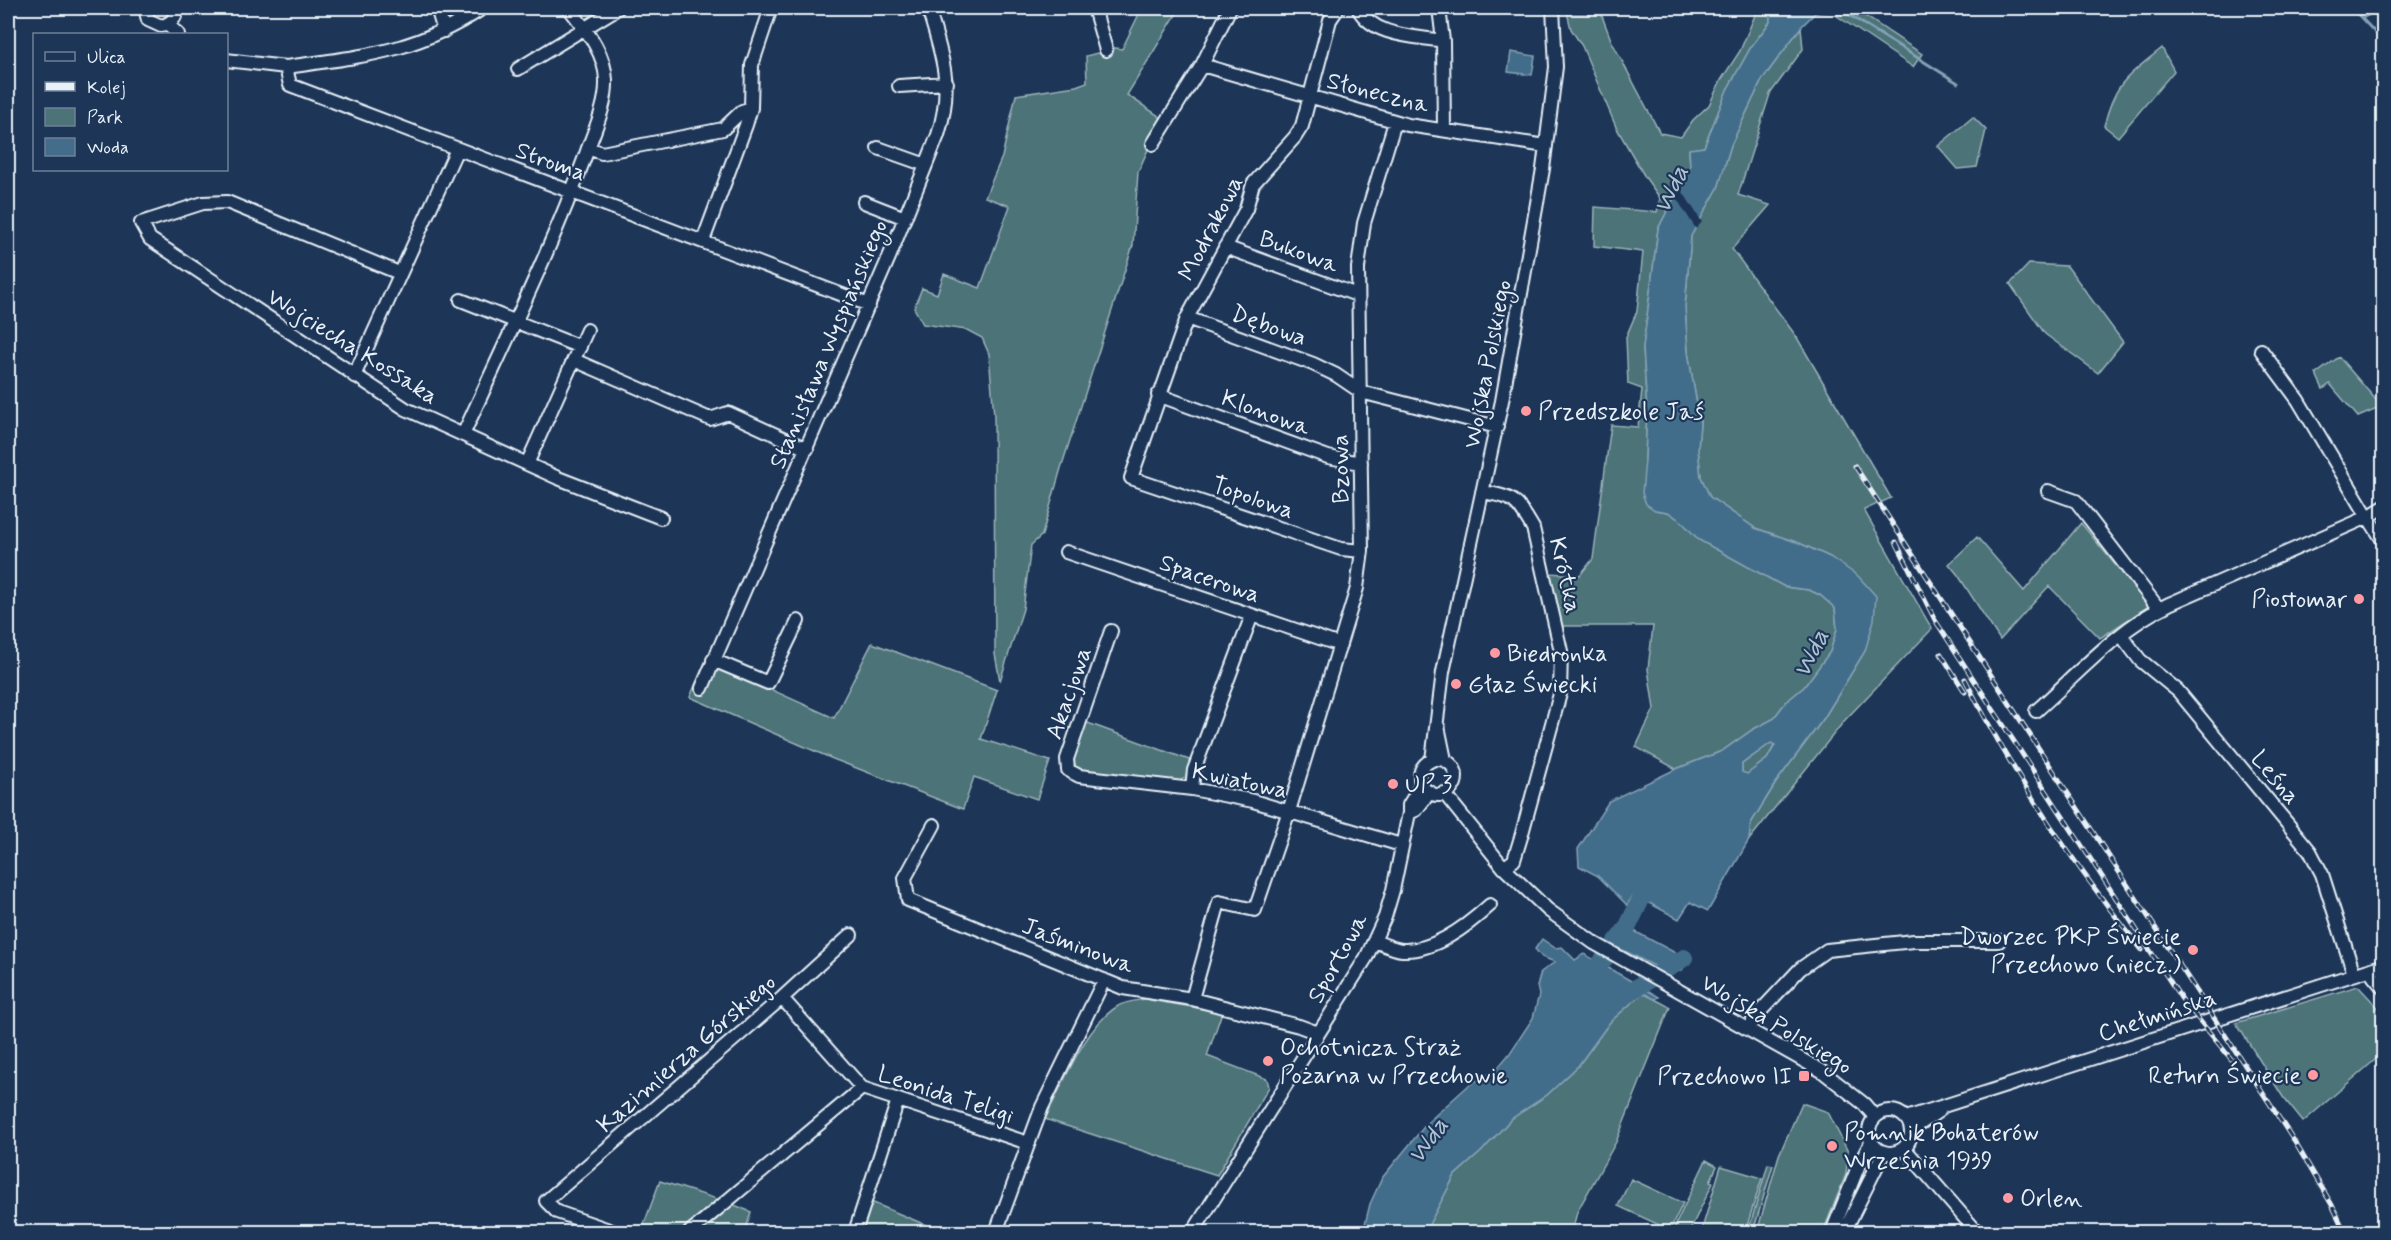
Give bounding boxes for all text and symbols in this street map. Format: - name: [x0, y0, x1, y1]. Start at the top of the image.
- legend: [33, 33, 228, 171]
- text: Ulica: [87, 46, 126, 70]
- street label: Słoneczna: [1323, 66, 1433, 121]
- text: Kolej: [87, 76, 125, 100]
- text: Park: [87, 106, 123, 130]
- street label: Stroma: [511, 135, 590, 189]
- text: Woda: [87, 136, 129, 160]
- water label: Wda: [1646, 160, 1698, 220]
- street label: Modrakowa: [1172, 171, 1251, 287]
- street label: Stanisława Wyspiańskiego: [763, 215, 898, 475]
- street label: Bukowa: [1255, 224, 1343, 281]
- street label: Wojska Polskiego: [1457, 277, 1522, 452]
- street label: Wojciecha Kossaka: [261, 282, 444, 412]
- street label: Dębowa: [1227, 298, 1310, 354]
- street label: Klonowa: [1217, 383, 1315, 444]
- place label: Przedszkole Jaś: [1538, 397, 1704, 428]
- marker: Przedszkole Jaś: [1519, 404, 1533, 418]
- street label: Bzowa: [1325, 434, 1358, 504]
- street label: Topolowa: [1207, 470, 1298, 527]
- street label: Krótka: [1541, 534, 1588, 616]
- street label: Spacerowa: [1155, 548, 1264, 611]
- place label: Piostomar: [2251, 585, 2347, 616]
- marker: Piostomar: [2352, 592, 2366, 606]
- water label: Wda: [1786, 624, 1838, 684]
- place label: Biedronka: [1507, 639, 1608, 670]
- street label: Akacjowa: [1039, 643, 1100, 744]
- marker: Biedronka: [1488, 646, 1502, 660]
- place label: Głaz Świecki: [1468, 669, 1597, 701]
- marker: Głaz Świecki: [1449, 677, 1463, 691]
- street label: Leśna: [2243, 744, 2307, 812]
- street label: Kwiatowa: [1189, 756, 1290, 807]
- place label: UP 3: [1405, 770, 1452, 801]
- marker: UP 3: [1386, 777, 1400, 791]
- street label: Sportowa: [1301, 908, 1376, 1009]
- street label: Jaśminowa: [1017, 911, 1138, 982]
- place label: Dworzec PKP Świecie Przechowo (niecz.): [1960, 921, 2181, 981]
- marker: Dworzec PKP Świecie Przechowo (niecz.): [2186, 943, 2200, 957]
- street label: Kazimierza Górskiego: [591, 968, 783, 1141]
- street label: Wojska Polskiego: [1694, 968, 1857, 1084]
- street label: Chełmińska: [2094, 983, 2221, 1050]
- place label: Ochotnicza Straż Pożarna w Przechowie: [1280, 1033, 1508, 1092]
- marker: Ochotnicza Straż Pożarna w Przechowie: [1261, 1054, 1275, 1068]
- street label: Leonida Teligi: [874, 1059, 1018, 1132]
- place label: Return Świecie: [2148, 1060, 2301, 1092]
- place label: Przechowo II: [1657, 1062, 1792, 1093]
- marker: Return Świecie: [2306, 1068, 2320, 1082]
- marker: Przechowo II: [1797, 1069, 1811, 1083]
- water label: Wda: [1400, 1111, 1457, 1171]
- place label: Pomnik Bohaterów Września 1939: [1844, 1118, 2039, 1177]
- marker: Pomnik Bohaterów Września 1939: [1825, 1139, 1839, 1153]
- place label: Orlen: [2020, 1184, 2083, 1215]
- marker: Orlen: [2001, 1191, 2015, 1205]

